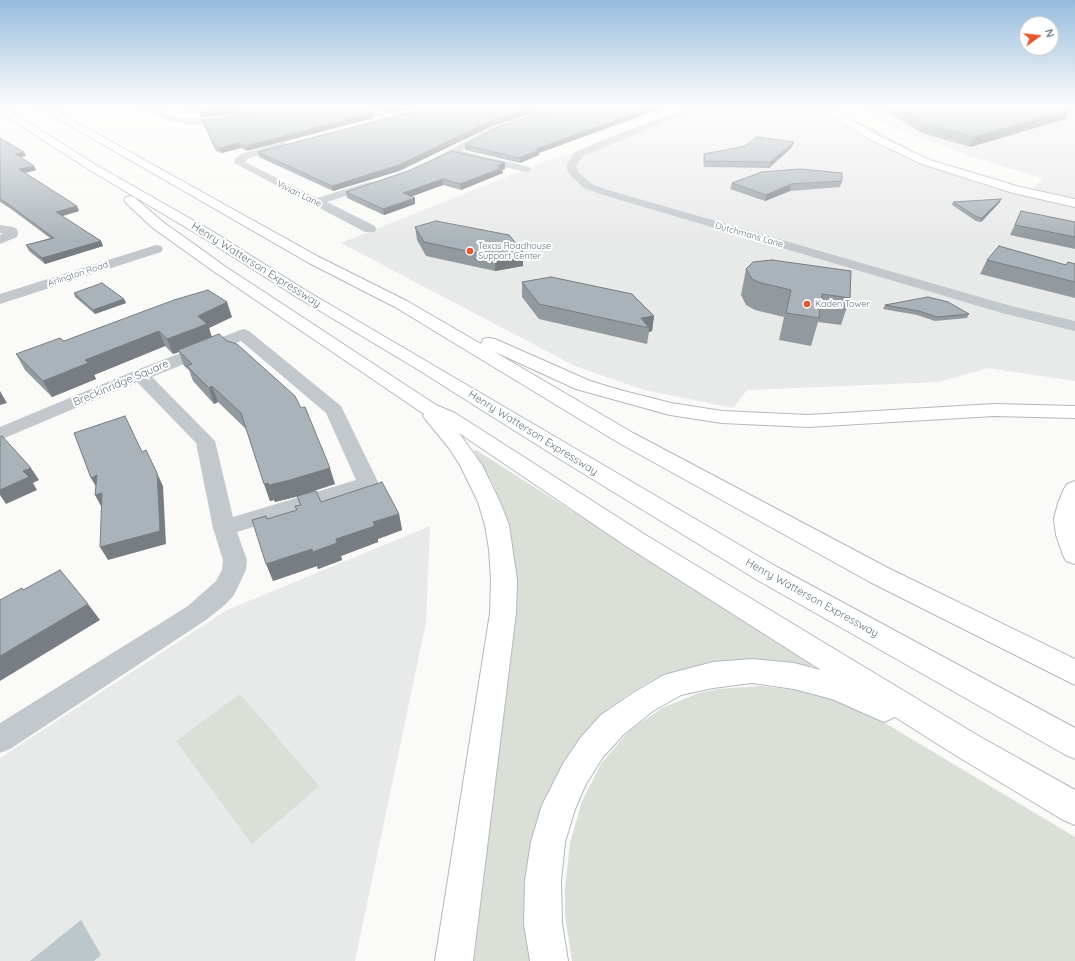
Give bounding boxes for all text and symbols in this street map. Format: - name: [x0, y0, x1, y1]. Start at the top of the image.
- north arrow: [1019, 16, 1059, 56]
- text: N: [1042, 27, 1057, 39]
- street label: Vivian Lane: [275, 179, 323, 209]
- street label: Henry Watterson Expressway: [189, 220, 323, 310]
- street label: Dutchmans Lane: [714, 220, 784, 250]
- place label: Texas Roadhouse Support Center: [478, 241, 551, 262]
- marker: Texas Roadhouse Support Center: [465, 246, 475, 256]
- street label: Arlington Road: [47, 259, 109, 289]
- marker: Kaden Tower: [802, 299, 812, 309]
- place label: Kaden Tower: [815, 299, 870, 309]
- street label: Breckinridge Square: [71, 357, 171, 409]
- street label: Henry Watterson Expressway: [466, 388, 600, 478]
- street label: Henry Watterson Expressway: [743, 556, 881, 640]

